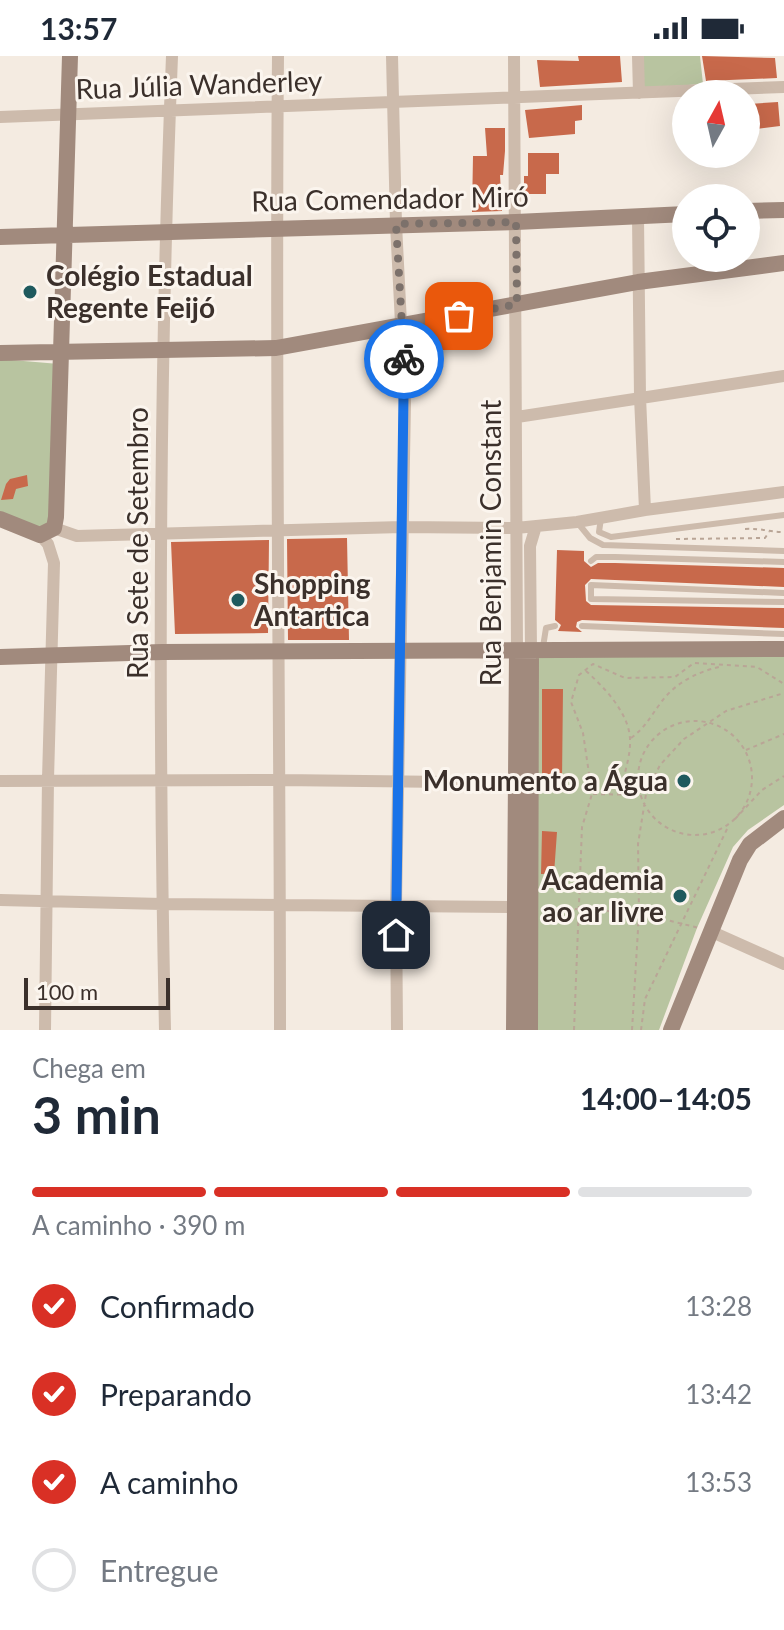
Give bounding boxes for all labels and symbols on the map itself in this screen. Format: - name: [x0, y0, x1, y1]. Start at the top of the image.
- street label: Rua Júlia Wanderley: [75, 63, 324, 105]
- north arrow: [672, 80, 760, 168]
- street label: Rua Comendador Miró: [251, 179, 529, 217]
- place label: Colégio Estadual Regente Feijó: [46, 258, 253, 324]
- pin: [425, 282, 493, 350]
- marker: Colégio Estadual Regente Feijó: [21, 283, 39, 301]
- courier: [364, 319, 444, 399]
- street label: Rua Benjamin Constant: [473, 400, 507, 686]
- street label: Rua Sete de Setembro: [120, 407, 154, 679]
- place label: Shopping Antartica: [253, 566, 371, 632]
- marker: Shopping Antartica: [229, 591, 247, 609]
- place label: Monumento a Água: [423, 763, 668, 797]
- marker: Monumento a Água: [675, 772, 693, 790]
- place label: Academia ao ar livre: [541, 862, 664, 928]
- marker: Academia ao ar livre: [671, 887, 689, 905]
- pin: [362, 901, 430, 969]
- scale bar: [24, 974, 170, 1010]

